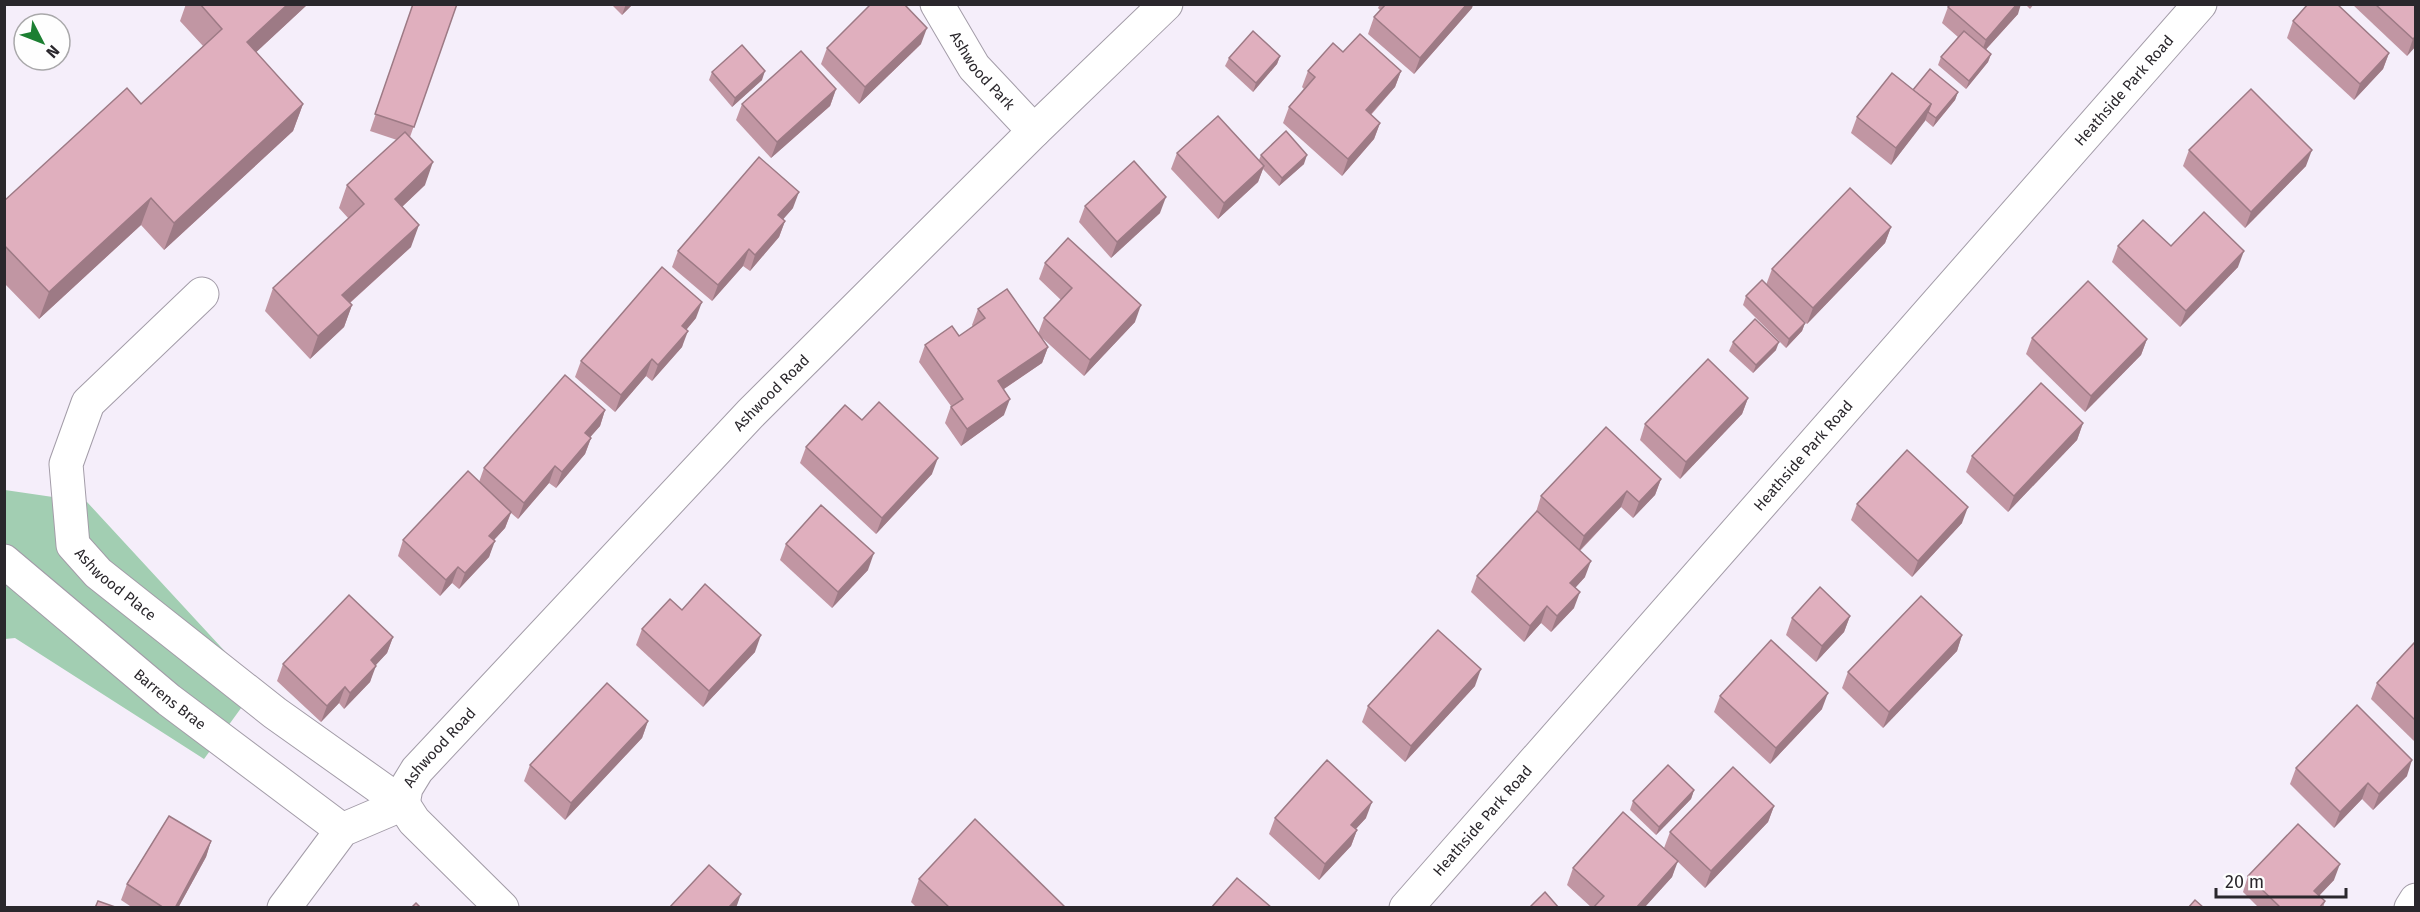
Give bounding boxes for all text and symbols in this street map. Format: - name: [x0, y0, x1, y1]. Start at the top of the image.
- north arrow: [12, 12, 72, 72]
- street label: Ashwood Park: [946, 28, 1019, 114]
- street label: Heathside Park Road: [2071, 32, 2177, 150]
- text: N: [42, 41, 63, 62]
- street label: Ashwood Road: [730, 351, 813, 435]
- street label: Heathside Park Road: [1750, 397, 1857, 515]
- street label: Ashwood Place: [71, 544, 160, 624]
- street label: Barrens Brae: [130, 665, 209, 734]
- street label: Ashwood Road: [400, 704, 479, 791]
- street label: Heathside Park Road: [1429, 762, 1536, 880]
- scale bar: [2216, 861, 2346, 899]
- text: 20 m: [2225, 871, 2264, 893]

